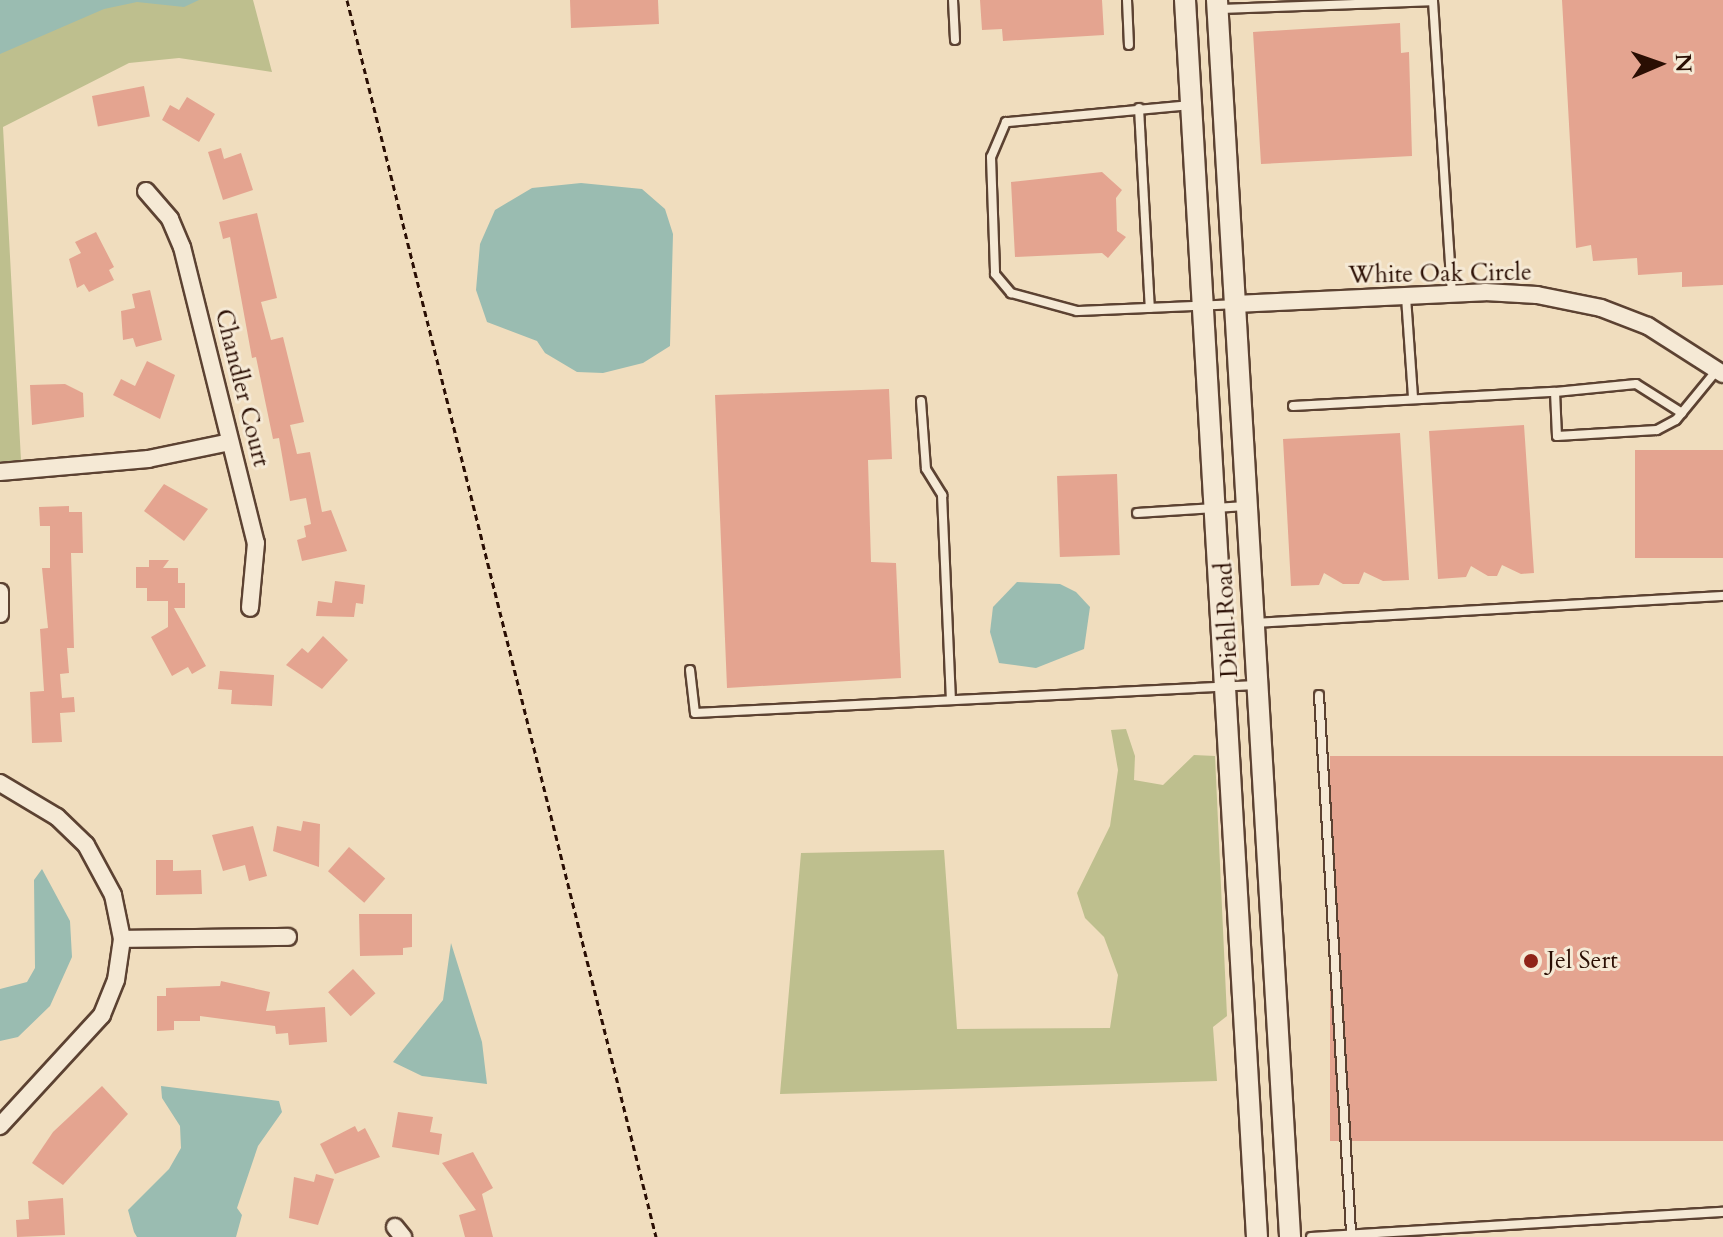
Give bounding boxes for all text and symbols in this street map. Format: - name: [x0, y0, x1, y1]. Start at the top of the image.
- north arrow: [1619, 24, 1699, 104]
- text: N: [1668, 53, 1698, 73]
- street label: White Oak Circle: [1348, 258, 1532, 290]
- street label: Chandler Court: [209, 306, 275, 470]
- street label: Diehl Road: [1210, 562, 1244, 678]
- place label: Jel Sert: [1547, 947, 1618, 975]
- marker: Jel Sert: [1522, 952, 1540, 970]

